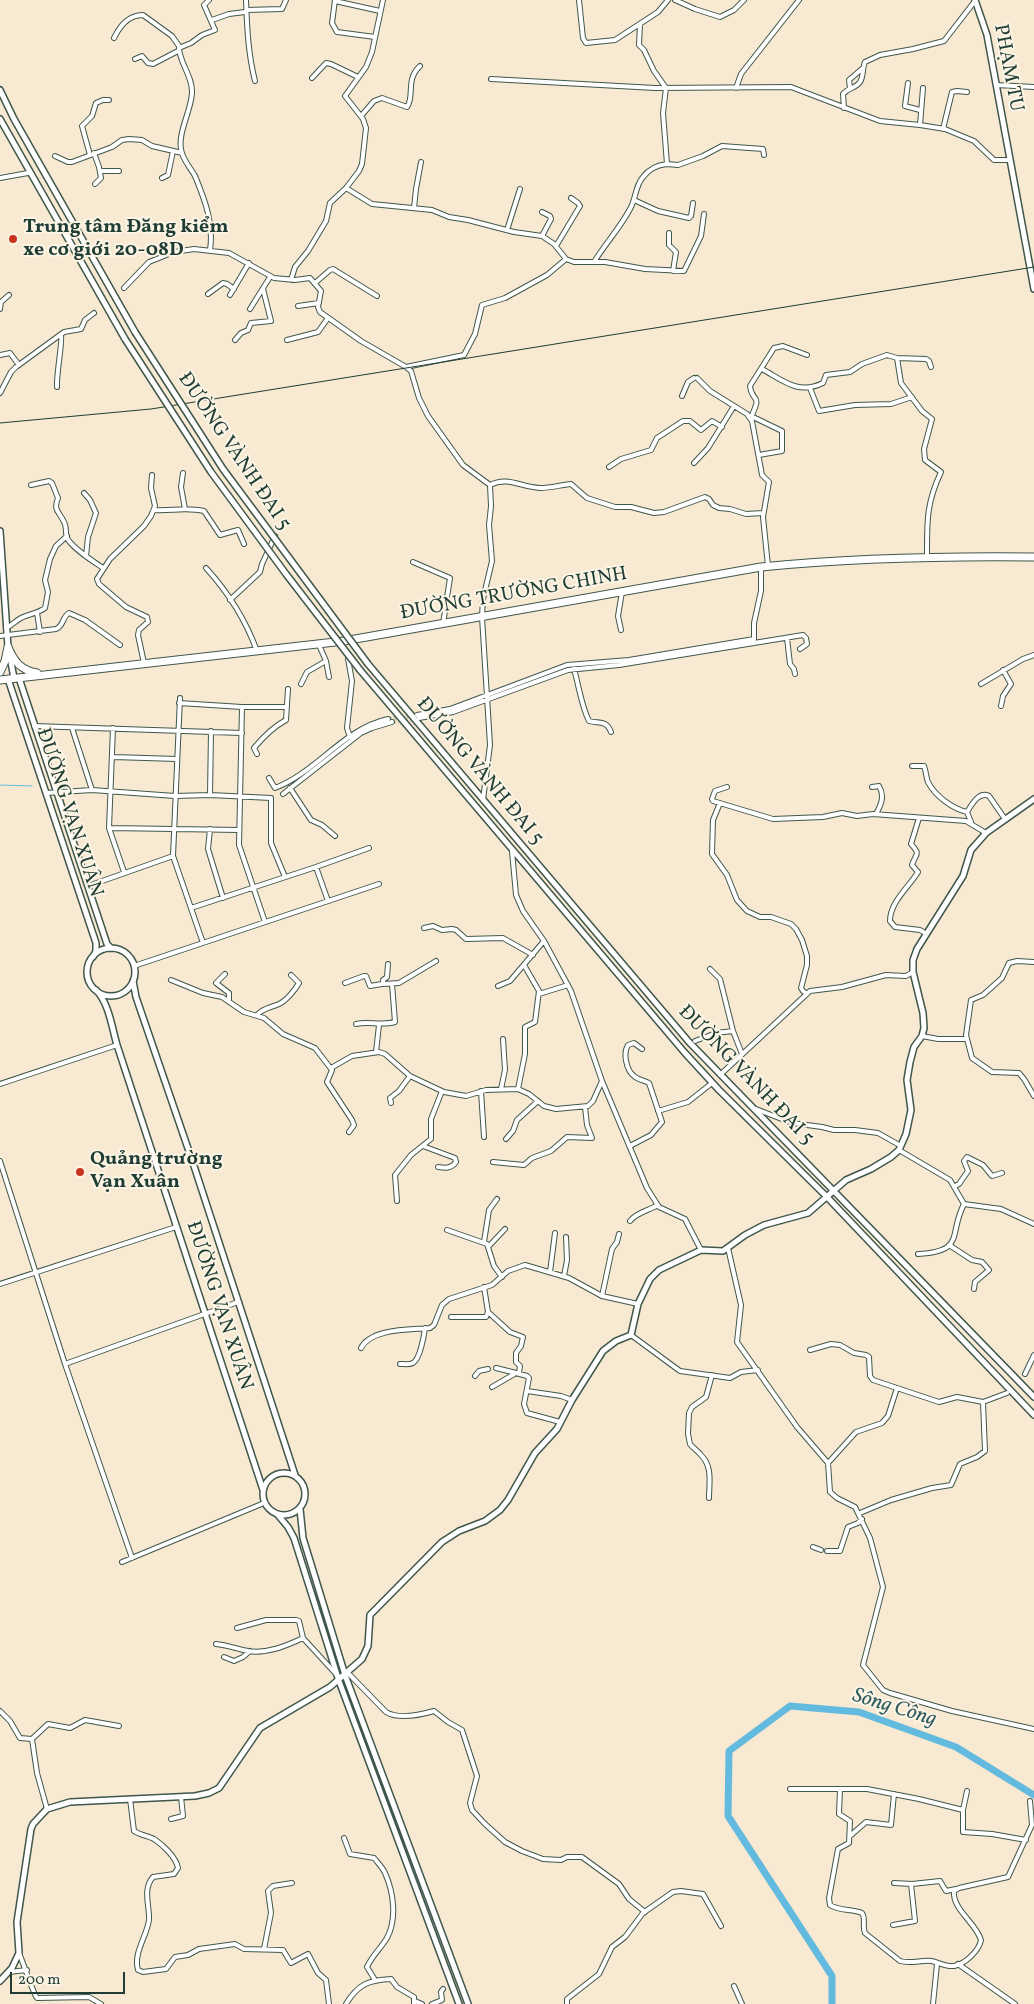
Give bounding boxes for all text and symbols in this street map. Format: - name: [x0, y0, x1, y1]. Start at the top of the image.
- street label: PHẠM TU: [987, 22, 1027, 114]
- place label: Trung tâm Đăng kiểm xe cơ giới 20-08D: [23, 216, 229, 263]
- marker: Trung tâm Đăng kiểm xe cơ giới 20-08D: [7, 233, 19, 245]
- street label: ĐƯỜNG VÀNH ĐAI 5: [171, 368, 295, 536]
- street label: ĐƯỜNG TRƯỜNG CHINH: [399, 563, 629, 627]
- street label: ĐƯỜNG VÀNH ĐAI 5: [410, 693, 548, 851]
- street label: ĐƯỜNG VẠN XUÂN: [29, 725, 107, 901]
- street label: ĐƯỜNG VÀNH ĐAI 5: [672, 1001, 818, 1151]
- place label: Quảng trường Vạn Xuân: [90, 1148, 223, 1195]
- marker: Quảng trường Vạn Xuân: [74, 1166, 86, 1178]
- street label: ĐƯỜNG VẠN XUÂN: [179, 1218, 257, 1394]
- water label: Sông Công: [849, 1684, 939, 1734]
- scale bar: [12, 1962, 128, 1994]
- text: 200 m: [18, 1970, 61, 1991]

